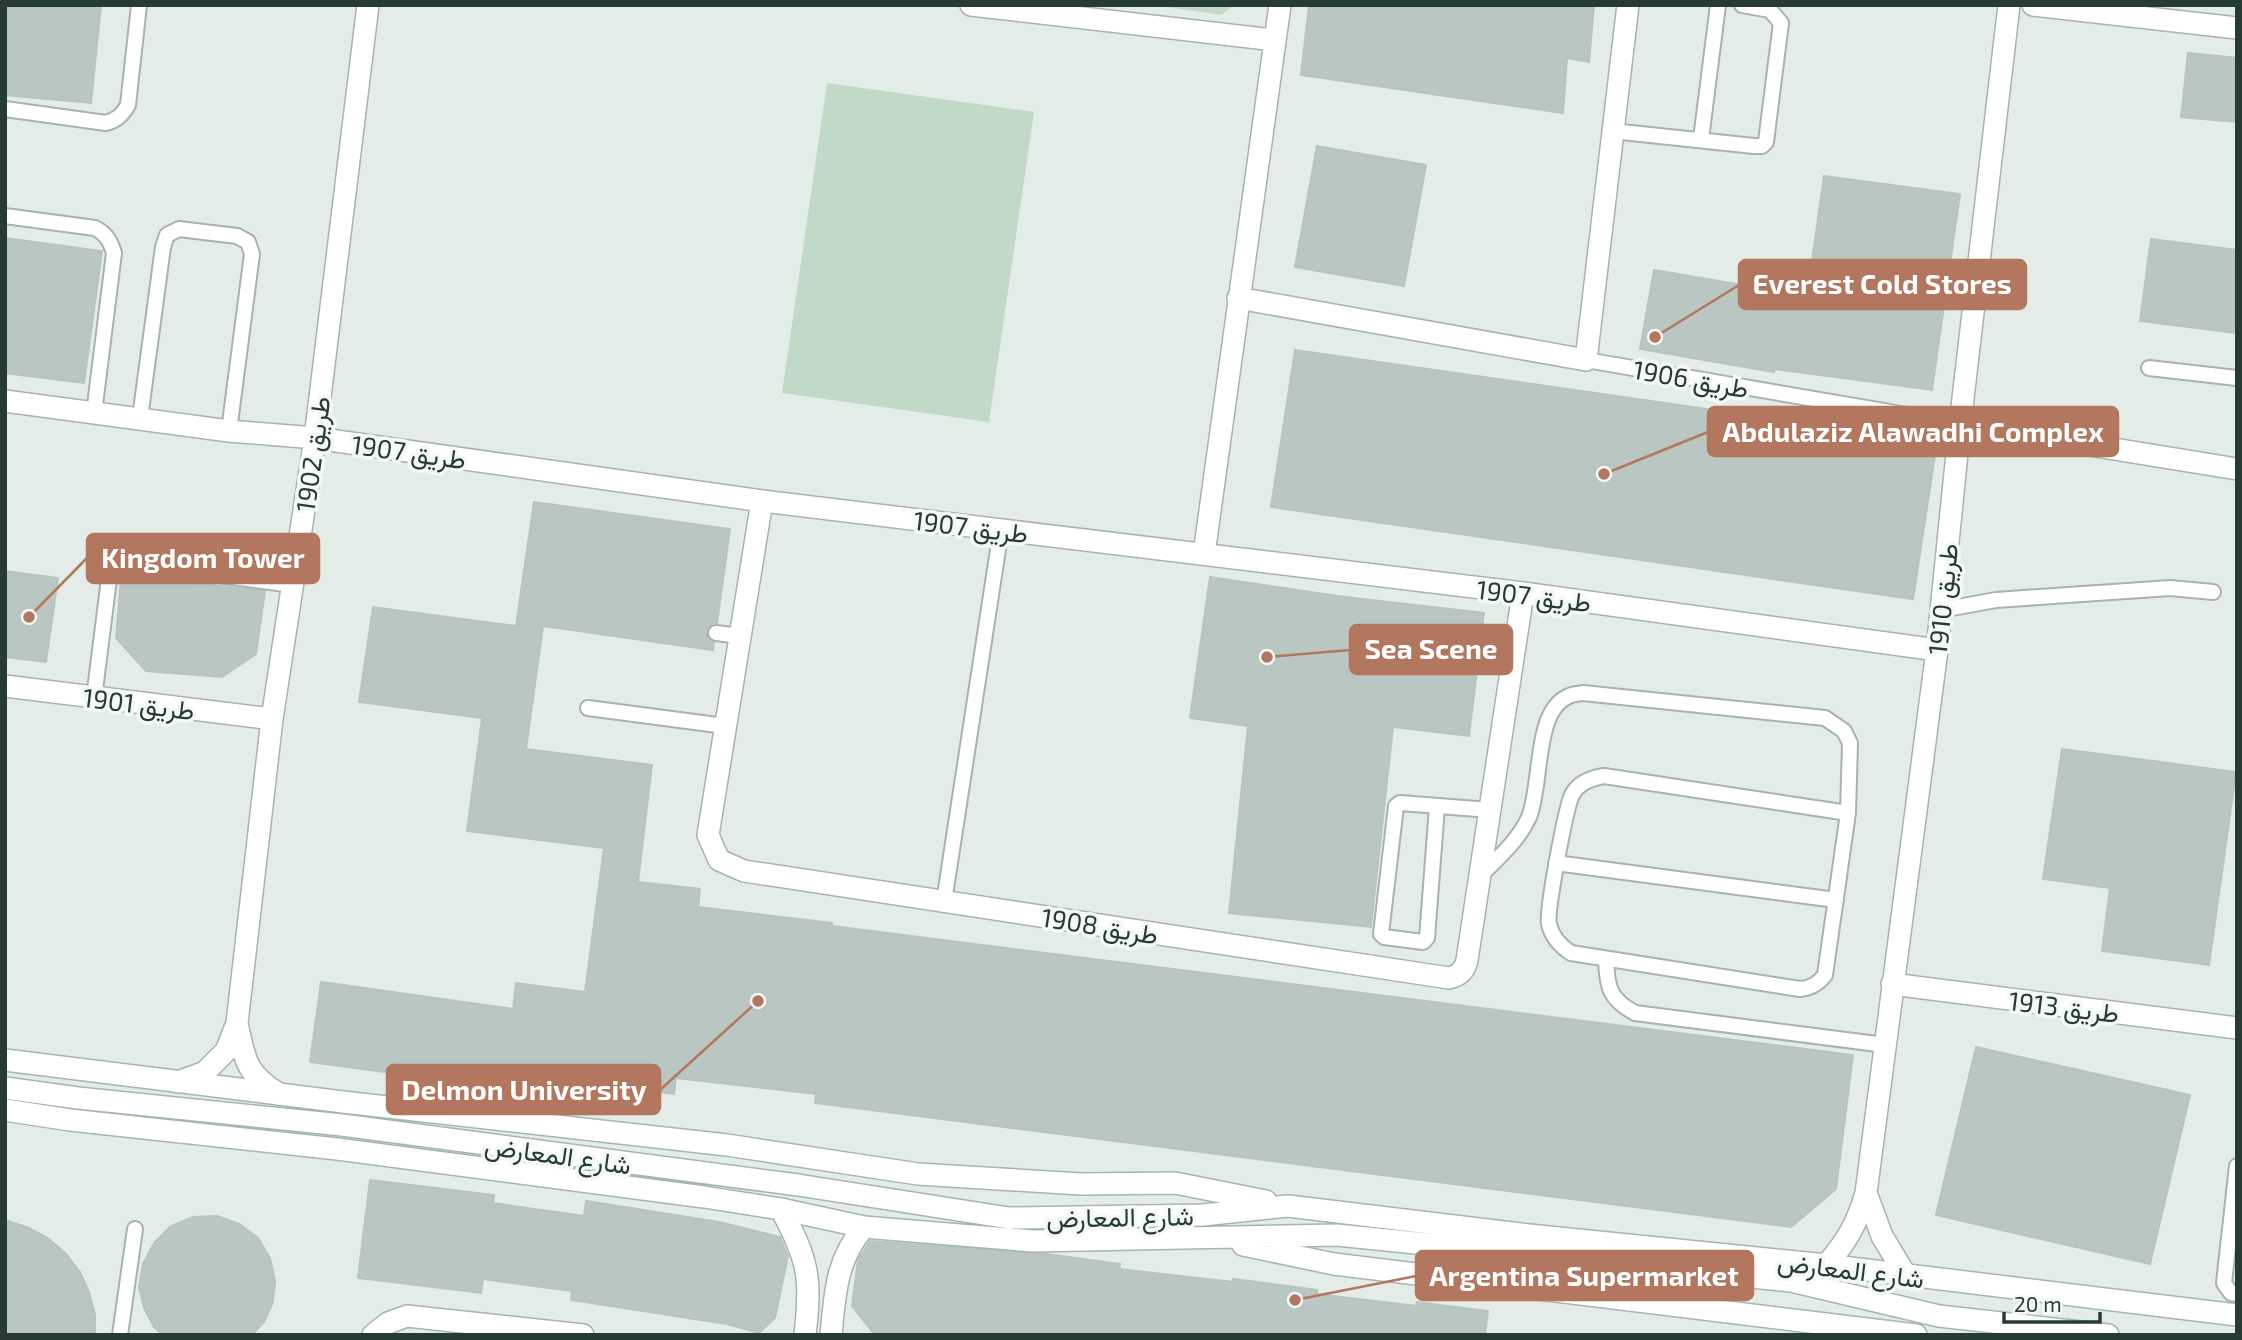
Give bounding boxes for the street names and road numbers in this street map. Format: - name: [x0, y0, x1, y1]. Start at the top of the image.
- street label: طريق 1906: [1630, 353, 1751, 405]
- street label: طريق 1902: [289, 394, 337, 514]
- street label: طريق 1907: [350, 428, 468, 476]
- street label: طريق 1907: [912, 504, 1030, 550]
- street label: طريق 1910: [1921, 542, 1965, 657]
- street label: طريق 1907: [1475, 573, 1593, 619]
- street label: طريق 1901: [81, 681, 197, 727]
- street label: طريق 1908: [1039, 900, 1161, 951]
- street label: طريق 1913: [2007, 984, 2121, 1030]
- street label: شارع المعارض: [482, 1128, 633, 1184]
- street label: شارع المعارض: [1046, 1199, 1194, 1237]
- street label: شارع المعارض: [1775, 1245, 1926, 1297]

